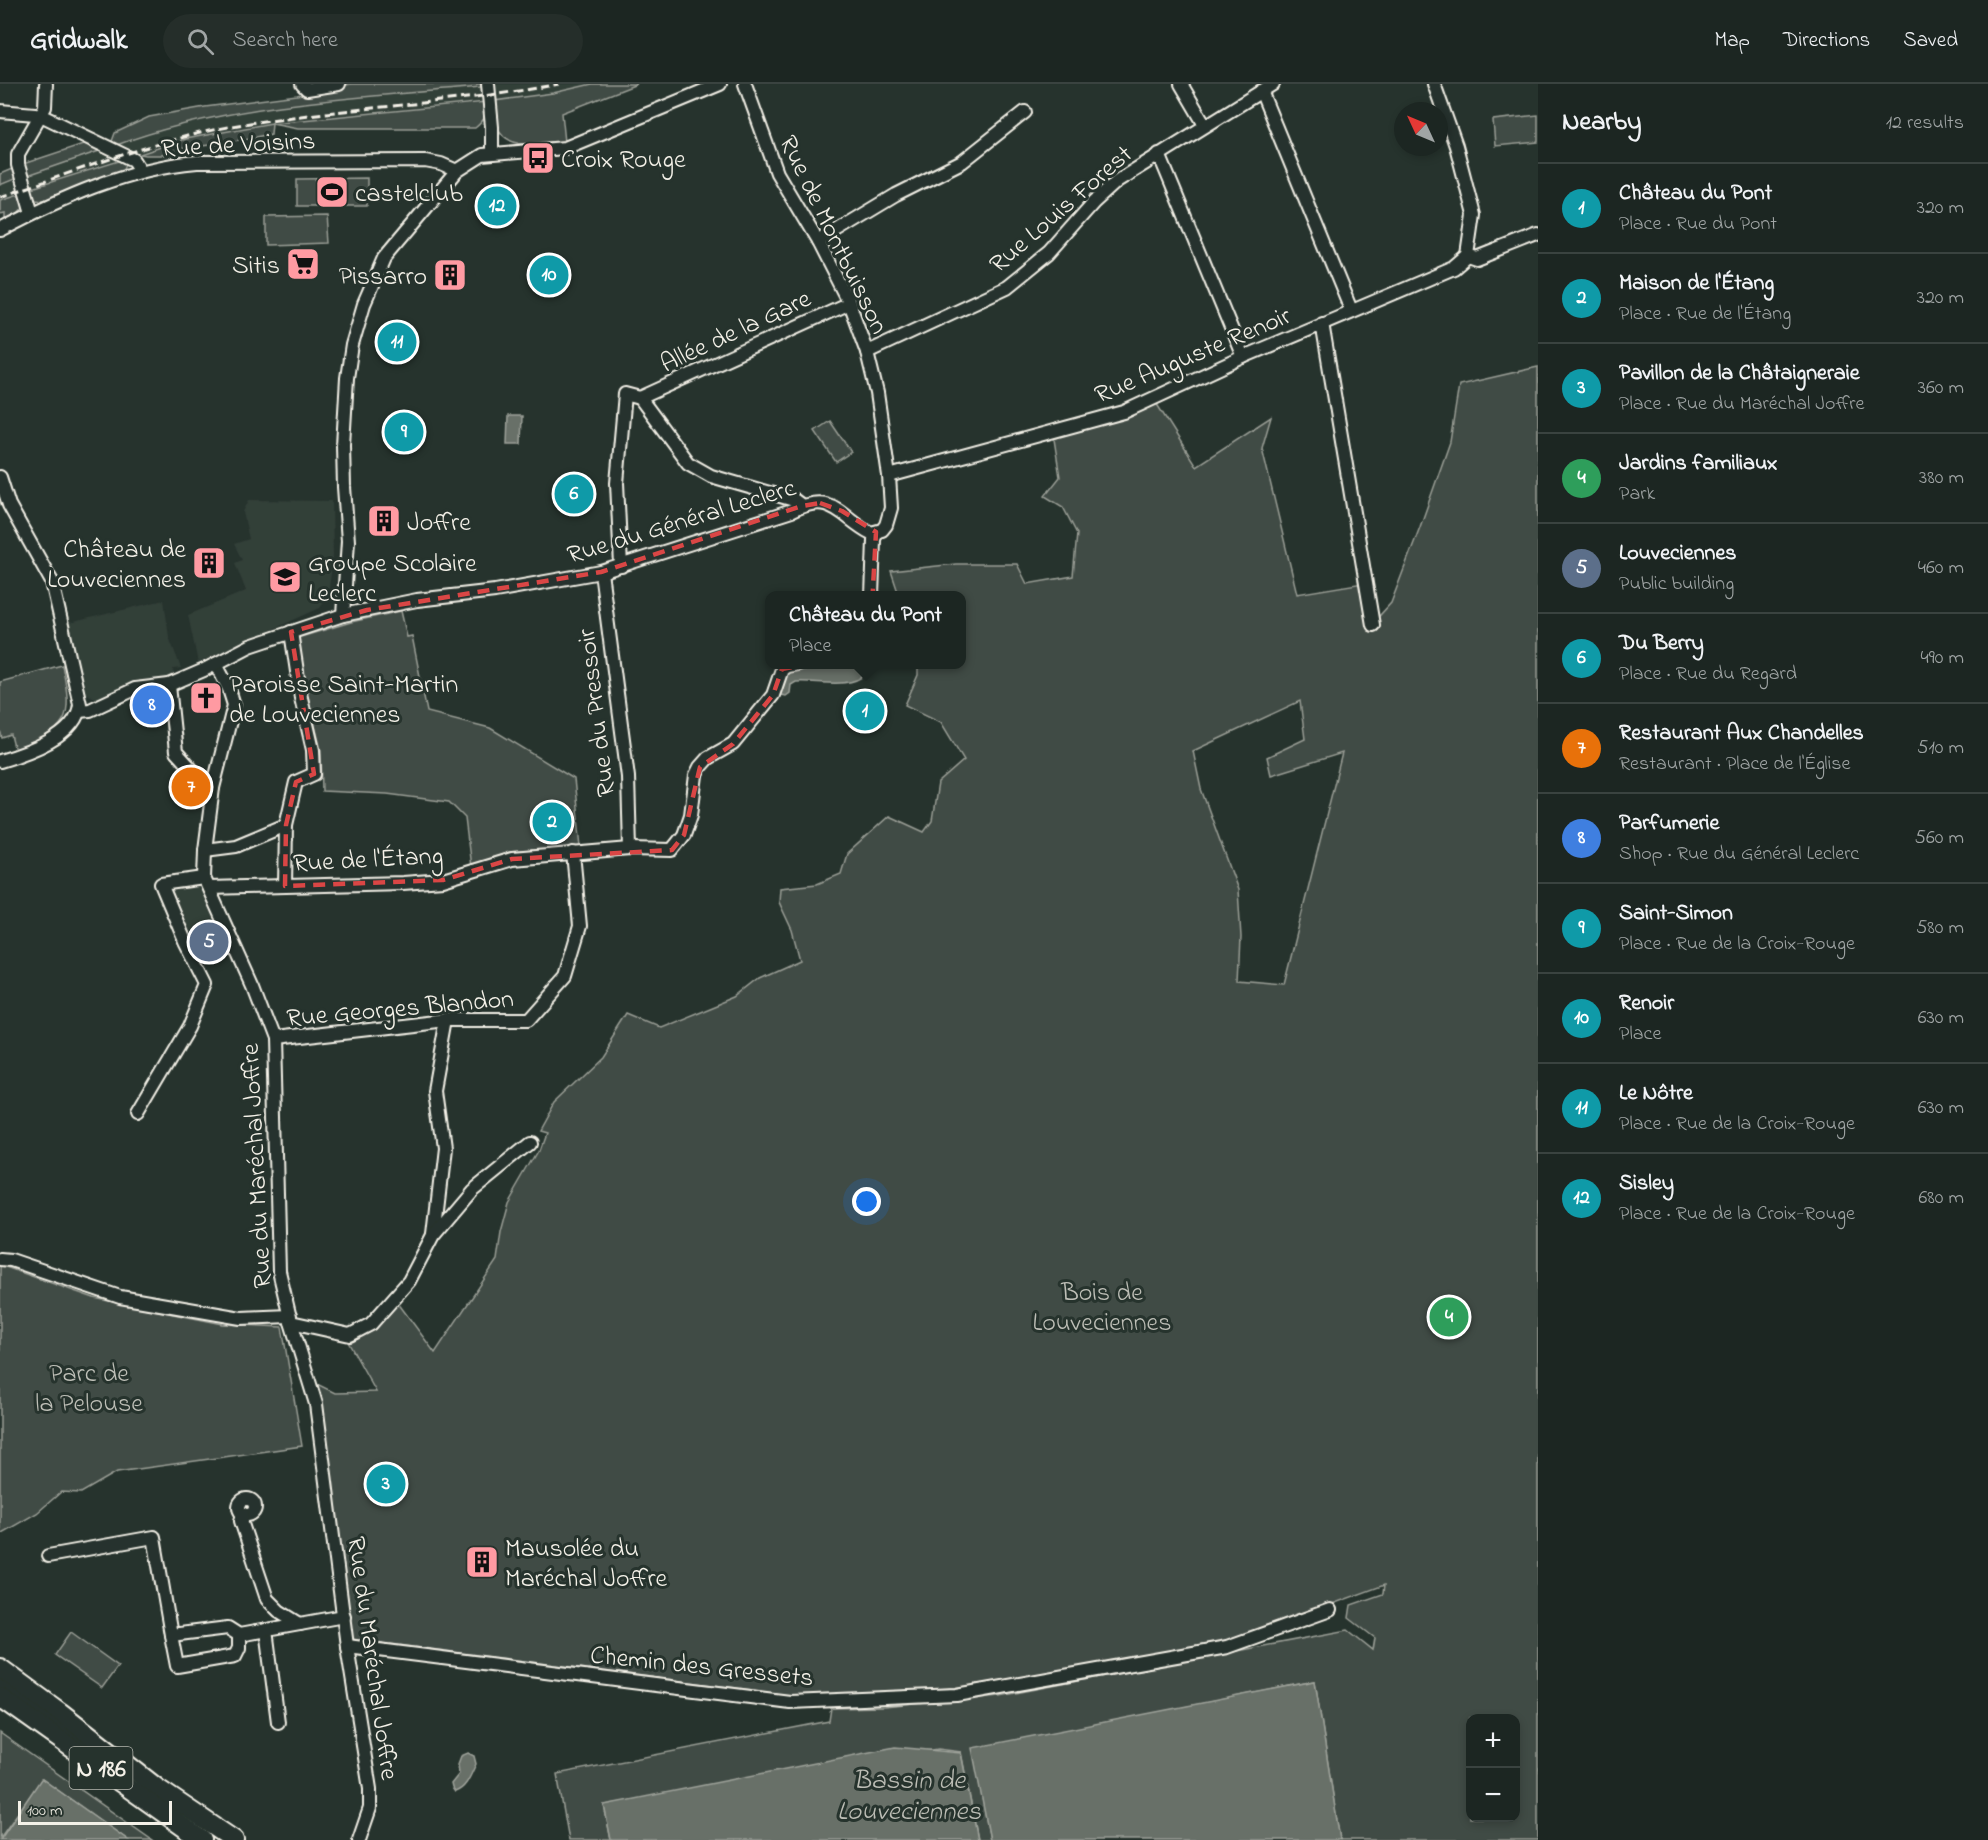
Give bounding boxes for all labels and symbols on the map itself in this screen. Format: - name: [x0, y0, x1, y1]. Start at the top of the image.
- north arrow: [1394, 102, 1448, 156]
- street label: Rue de Voisins: [160, 123, 316, 169]
- street label: Rue de Montbuisson: [768, 129, 897, 341]
- street label: Rue Louis Forest: [982, 137, 1142, 283]
- bus stop icon: Croix Rouge: [520, 140, 556, 176]
- place label: Croix Rouge: [561, 142, 686, 180]
- sports icon: castelclub: [314, 174, 350, 210]
- place label: castelclub: [355, 176, 463, 214]
- pin: 12: [478, 184, 516, 228]
- supermarket icon: Sitis: [285, 246, 321, 282]
- place label: Sitis: [232, 248, 280, 286]
- pin: 10: [530, 252, 568, 297]
- building icon: Pissarro: [432, 257, 468, 293]
- place label: Pissarro: [339, 259, 427, 297]
- street label: Allée de la Gare: [655, 281, 818, 384]
- street label: Rue Auguste Renoir: [1089, 298, 1298, 415]
- pin: 11: [378, 320, 416, 364]
- pin: 9: [384, 410, 424, 454]
- street label: Rue du Général Leclerc: [563, 470, 801, 576]
- pin: 6: [554, 472, 594, 516]
- building icon: Joffre: [366, 503, 402, 539]
- place label: Joffre: [407, 505, 471, 543]
- place label: Château de Louveciennes: [47, 532, 186, 600]
- building icon: Château de Louveciennes: [191, 545, 227, 581]
- place label: Groupe Scolaire Leclerc: [308, 546, 477, 614]
- school or university icon: Groupe Scolaire Leclerc: [267, 559, 303, 595]
- street label: Rue du Pressoir: [569, 625, 627, 799]
- place label: Paroisse Saint-Martin de Louveciennes: [229, 667, 458, 735]
- church icon: Paroisse Saint-Martin de Louveciennes: [188, 680, 224, 716]
- pin: 8: [132, 682, 172, 728]
- pin: 1: [846, 688, 884, 734]
- pin: 7: [172, 764, 210, 810]
- pin: 2: [532, 800, 572, 844]
- street label: Rue de l'Étang: [292, 838, 444, 884]
- pin: 5: [190, 920, 228, 964]
- street label: Rue Georges Blandon: [285, 981, 516, 1039]
- street label: Rue du Maréchal Joffre: [233, 1042, 283, 1289]
- your location: [852, 1187, 881, 1216]
- park label: Bois de Louveciennes: [1033, 1275, 1171, 1343]
- pin: 4: [1430, 1294, 1468, 1340]
- park label: Parc de la Pelouse: [35, 1356, 143, 1424]
- pin: 3: [366, 1462, 406, 1506]
- place label: Mausolée du Maréchal Joffre: [505, 1531, 667, 1599]
- street label: Rue du Maréchal Joffre: [335, 1534, 407, 1783]
- building icon: Mausolée du Maréchal Joffre: [464, 1544, 500, 1580]
- street label: Chemin des Gressets: [588, 1637, 815, 1699]
- road number: N 186: [70, 1747, 132, 1789]
- water label: Bassin de Louveciennes: [837, 1762, 981, 1832]
- scale bar: [18, 1798, 172, 1826]

